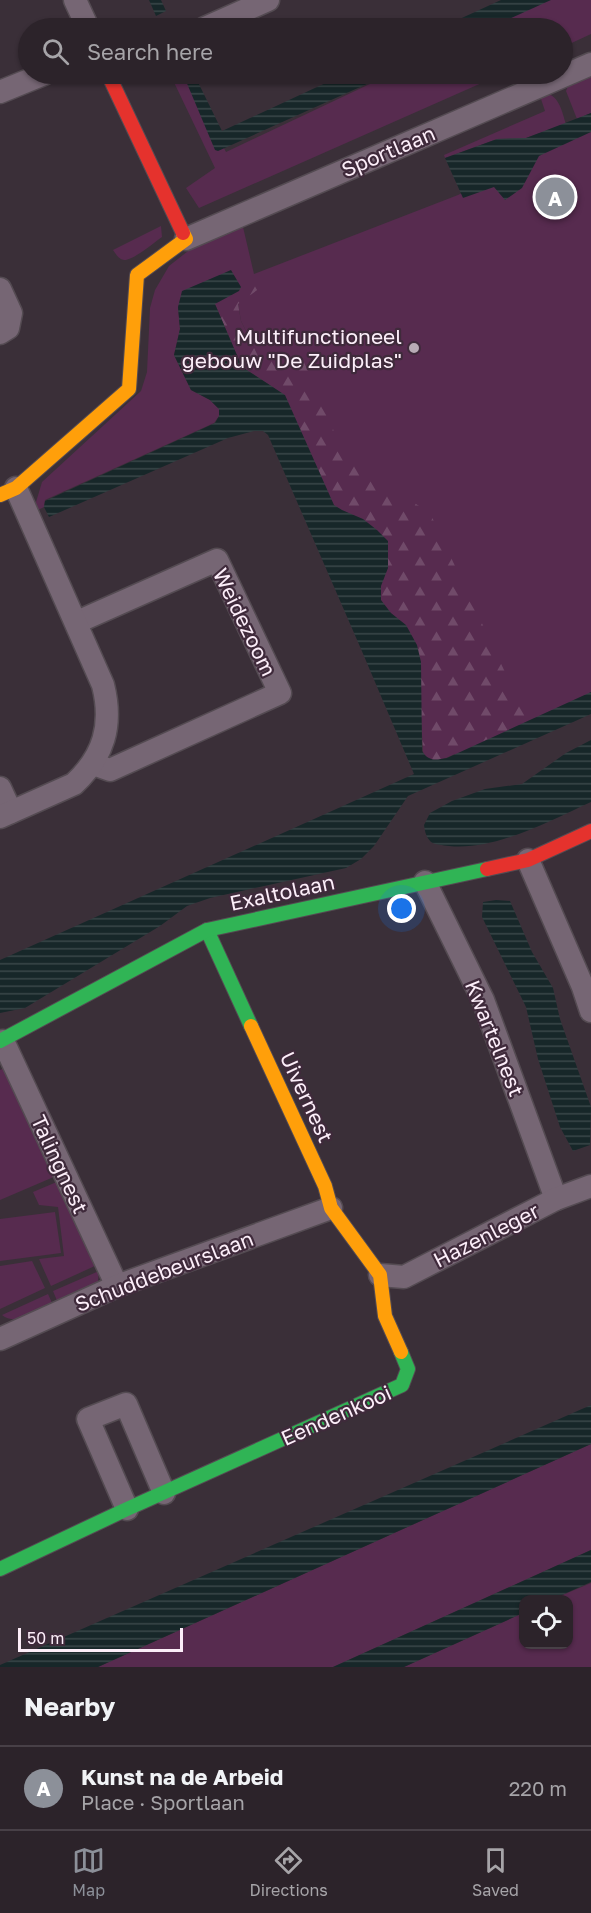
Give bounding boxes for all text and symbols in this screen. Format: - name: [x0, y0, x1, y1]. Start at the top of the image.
- search box: [18, 18, 573, 84]
- icon: search: [39, 35, 72, 68]
- text: Search here: [87, 38, 213, 65]
- street label: Sportlaan: [337, 120, 439, 182]
- pin: A: [536, 174, 574, 220]
- place label: Multifunctioneel gebouw "De Zuidplas": [182, 323, 402, 373]
- marker: Multifunctioneel gebouw "De Zuidplas": [407, 341, 421, 355]
- street label: Weidezoom: [208, 564, 282, 680]
- street label: Exaltolaan: [227, 868, 337, 916]
- your location: [387, 894, 416, 923]
- street label: Kwartelnest: [460, 976, 530, 1100]
- street label: Uivernest: [275, 1047, 339, 1147]
- street label: Talingnest: [26, 1111, 94, 1217]
- street label: Hazenleger: [429, 1197, 543, 1273]
- street label: Schuddebeurslaan: [71, 1225, 257, 1317]
- street label: Eendenkooi: [277, 1379, 395, 1451]
- map controls: [519, 1595, 573, 1649]
- button: locate: [519, 1595, 573, 1649]
- scale bar: [18, 1625, 183, 1652]
- text: 50 m: [27, 1628, 64, 1648]
- text: Nearby: [24, 1691, 115, 1722]
- text: Kunst na de Arbeid: [81, 1763, 283, 1790]
- text: A: [36, 1776, 51, 1800]
- text: 220 m: [509, 1776, 567, 1800]
- text: Place · Sportlaan: [81, 1790, 245, 1814]
- tab: Map: [72, 1844, 105, 1900]
- tab: Directions: [250, 1844, 328, 1900]
- tab: Saved: [472, 1844, 519, 1900]

